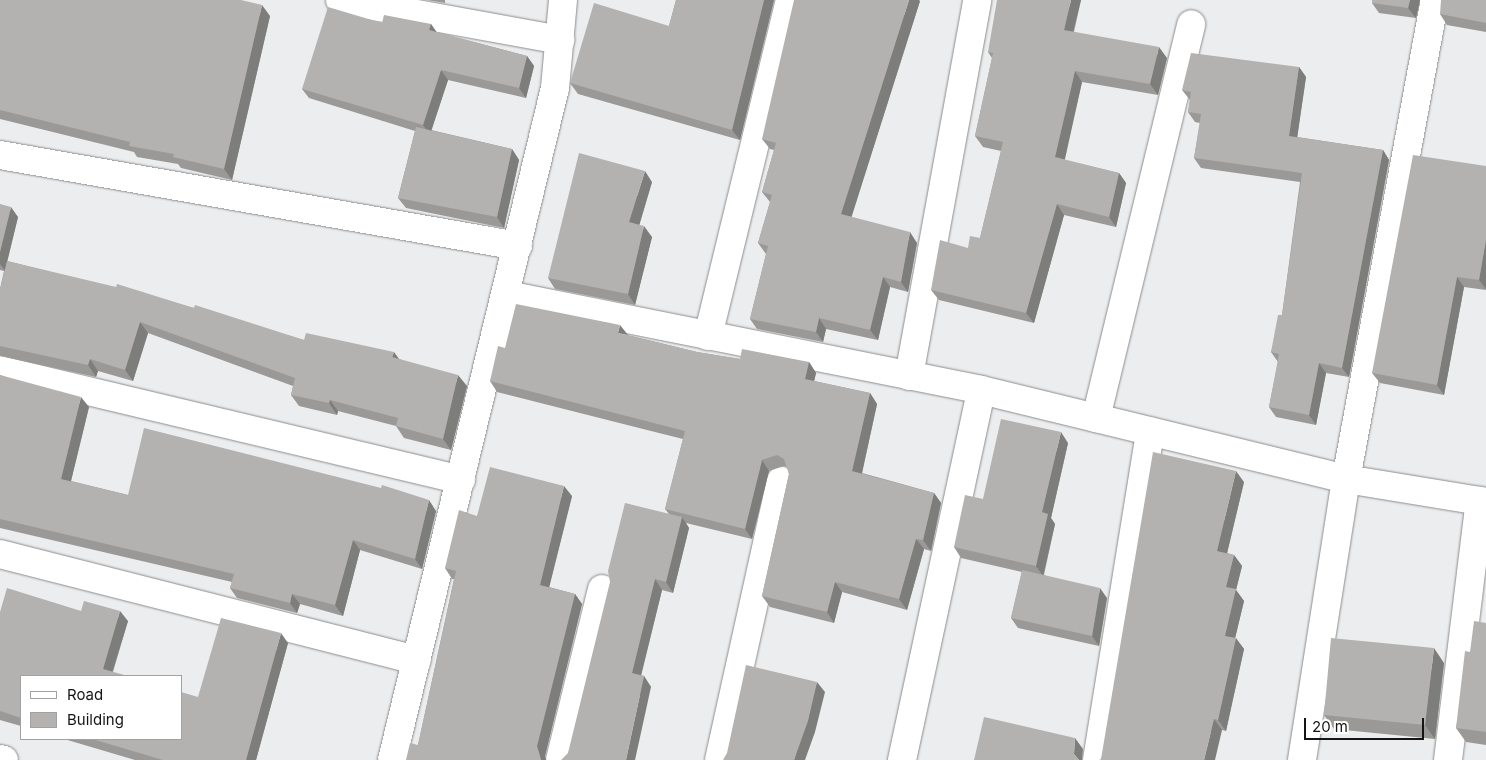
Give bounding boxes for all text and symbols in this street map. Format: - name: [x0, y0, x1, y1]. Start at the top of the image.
- legend: [20, 675, 182, 740]
- text: Road: [67, 685, 103, 704]
- scale bar: [1306, 708, 1426, 740]
- text: Building: [67, 710, 124, 729]
- text: 20 m: [1312, 717, 1348, 736]

